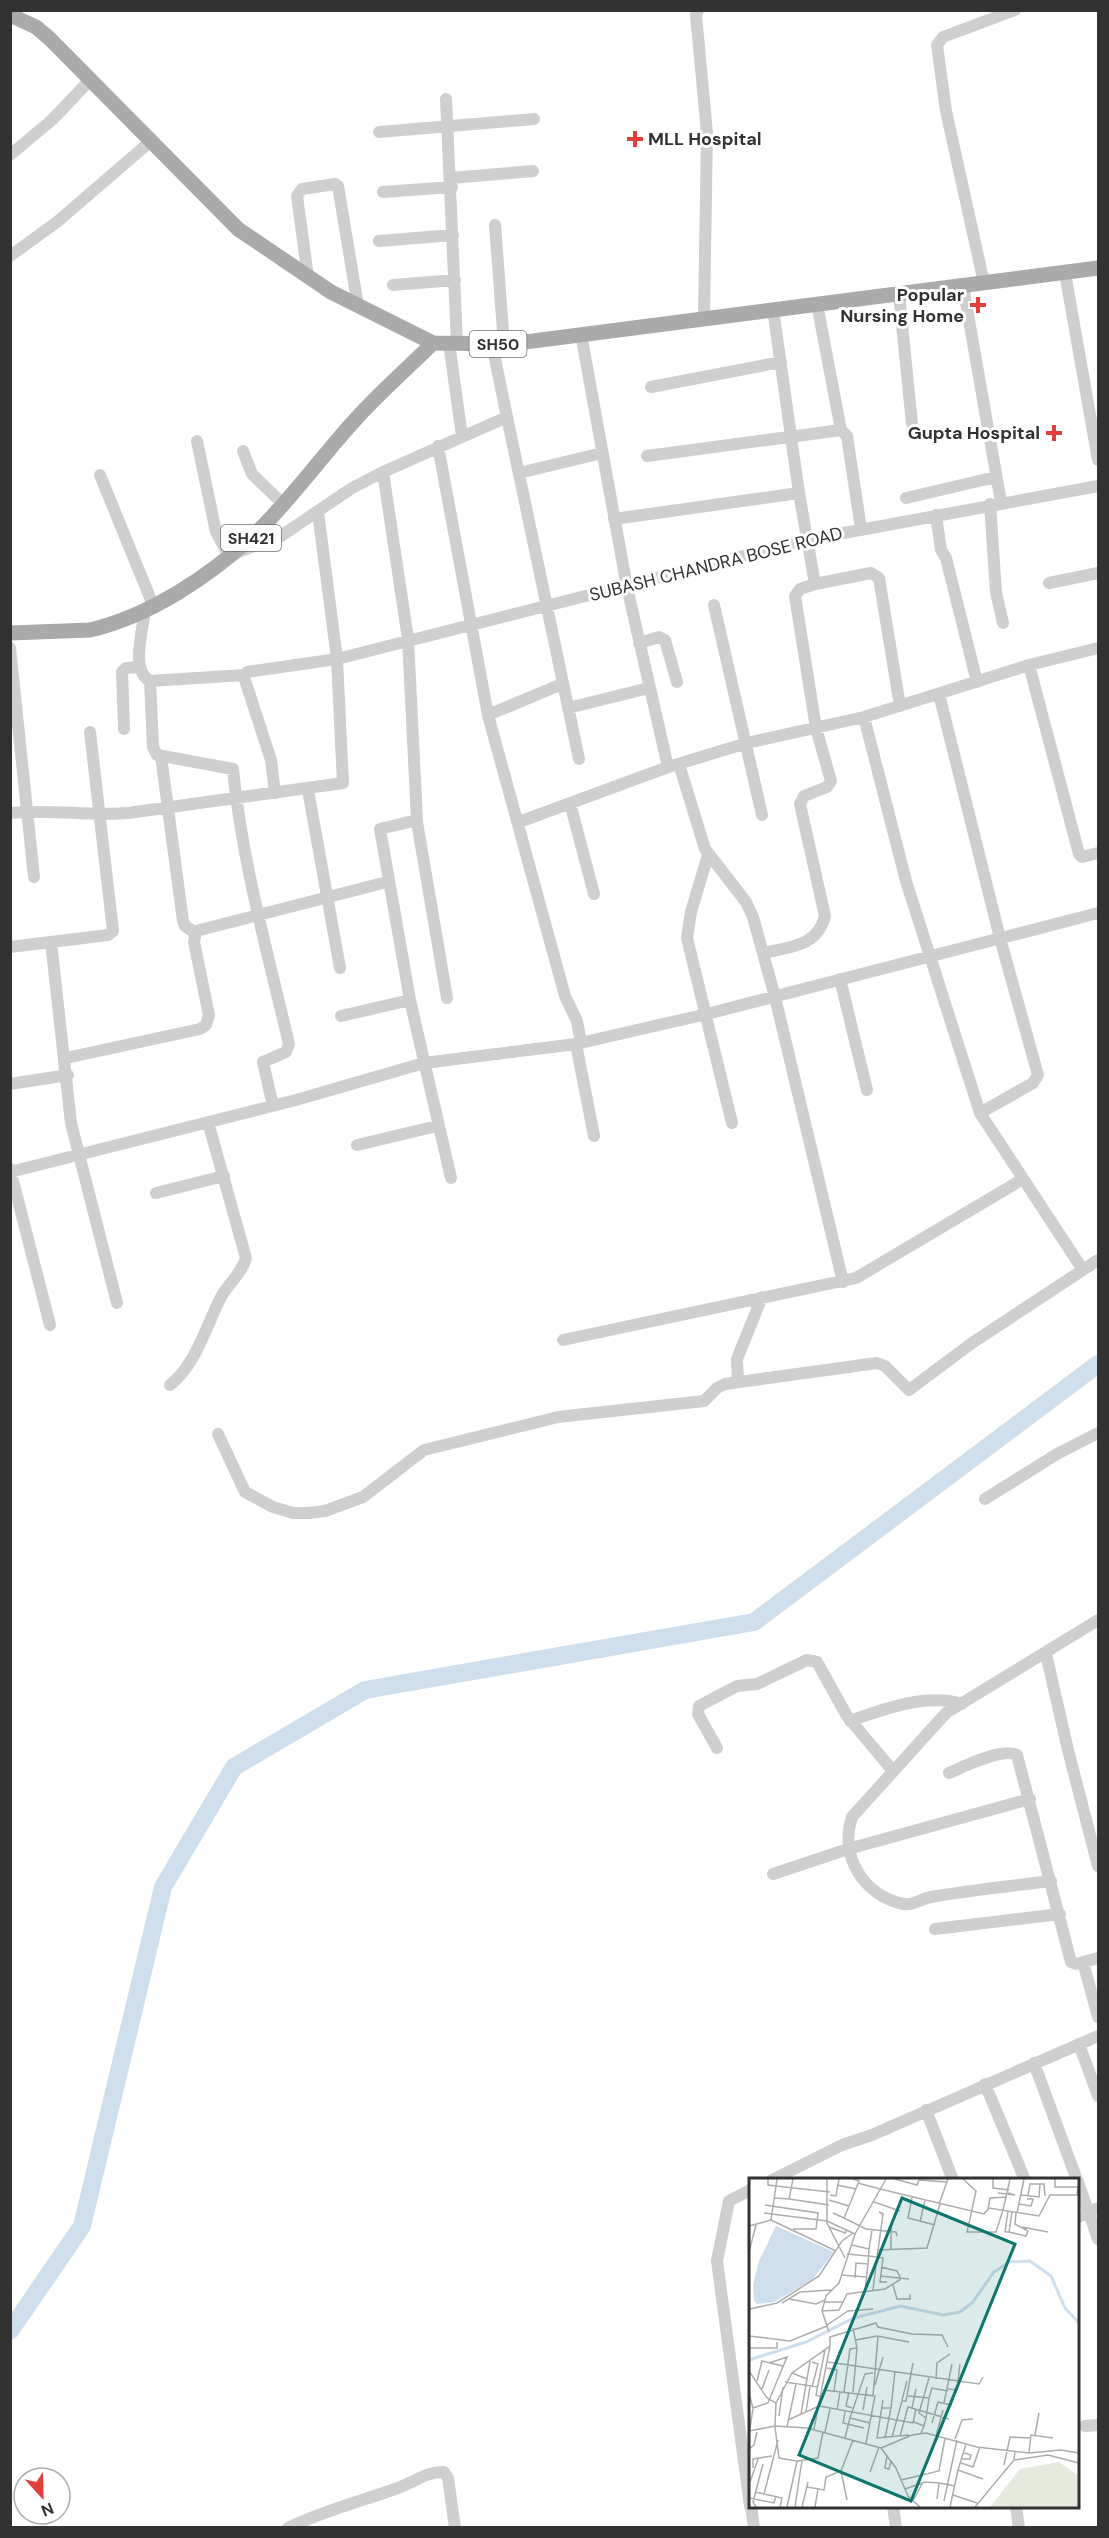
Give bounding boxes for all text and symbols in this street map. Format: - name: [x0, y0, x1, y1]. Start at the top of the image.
- place label: MLL Hospital: [648, 127, 762, 151]
- marker: MLL Hospital: [626, 130, 644, 148]
- place label: Popular Nursing Home: [840, 283, 964, 328]
- marker: Popular Nursing Home: [969, 296, 987, 314]
- road number: SH50: [470, 331, 526, 357]
- place label: Gupta Hospital: [908, 421, 1040, 445]
- marker: Gupta Hospital: [1045, 424, 1063, 442]
- street label: SUBASH CHANDRA BOSE ROAD: [587, 521, 845, 607]
- road number: SH421: [221, 525, 281, 551]
- inset map: [749, 2178, 1079, 2508]
- north arrow: [12, 2466, 72, 2526]
- text: N: [38, 2498, 57, 2521]

